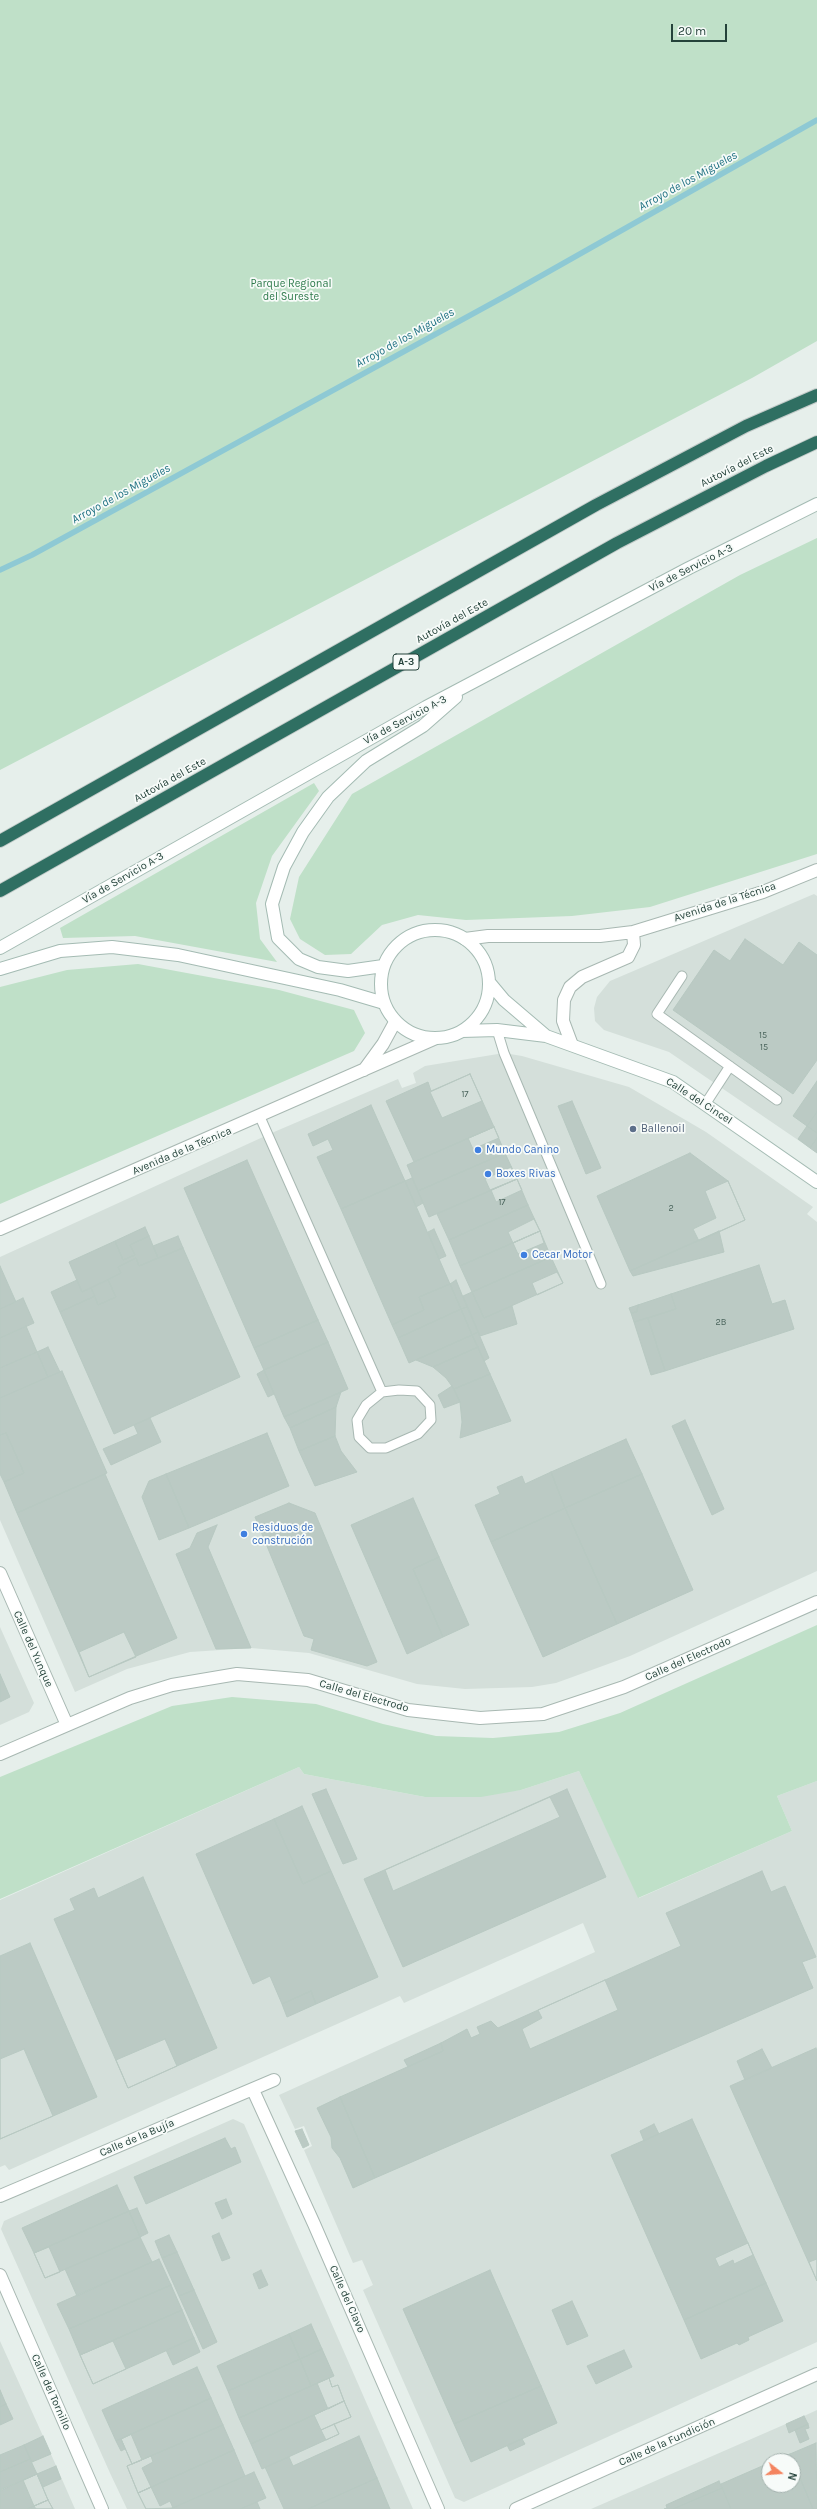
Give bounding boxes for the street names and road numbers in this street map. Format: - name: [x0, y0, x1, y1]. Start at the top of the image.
- street label: Autovía del Este: [698, 442, 776, 490]
- street label: Vía de Servicio A-3: [647, 541, 735, 595]
- street label: Autovía del Este: [414, 596, 490, 646]
- road number: A-3: [393, 654, 419, 670]
- street label: Vía de Servicio A-3: [361, 693, 449, 747]
- street label: Autovía del Este: [132, 755, 208, 805]
- street label: Vía de Servicio A-3: [80, 849, 166, 907]
- street label: Avenida de la Técnica: [672, 879, 778, 925]
- street label: Calle del Cincel: [663, 1075, 735, 1127]
- street label: Avenida de la Técnica: [130, 1124, 234, 1178]
- street label: Calle del Yunque: [10, 1609, 56, 1689]
- street label: Calle del Electrodo: [643, 1634, 733, 1684]
- street label: Calle del Electrodo: [318, 1677, 410, 1715]
- street label: Calle de la Bujía: [98, 2116, 176, 2160]
- street label: Calle del Clavo: [326, 2263, 368, 2335]
- street label: Calle del Tornillo: [28, 2352, 74, 2432]
- street label: Calle de la Fundición: [617, 2415, 717, 2469]

